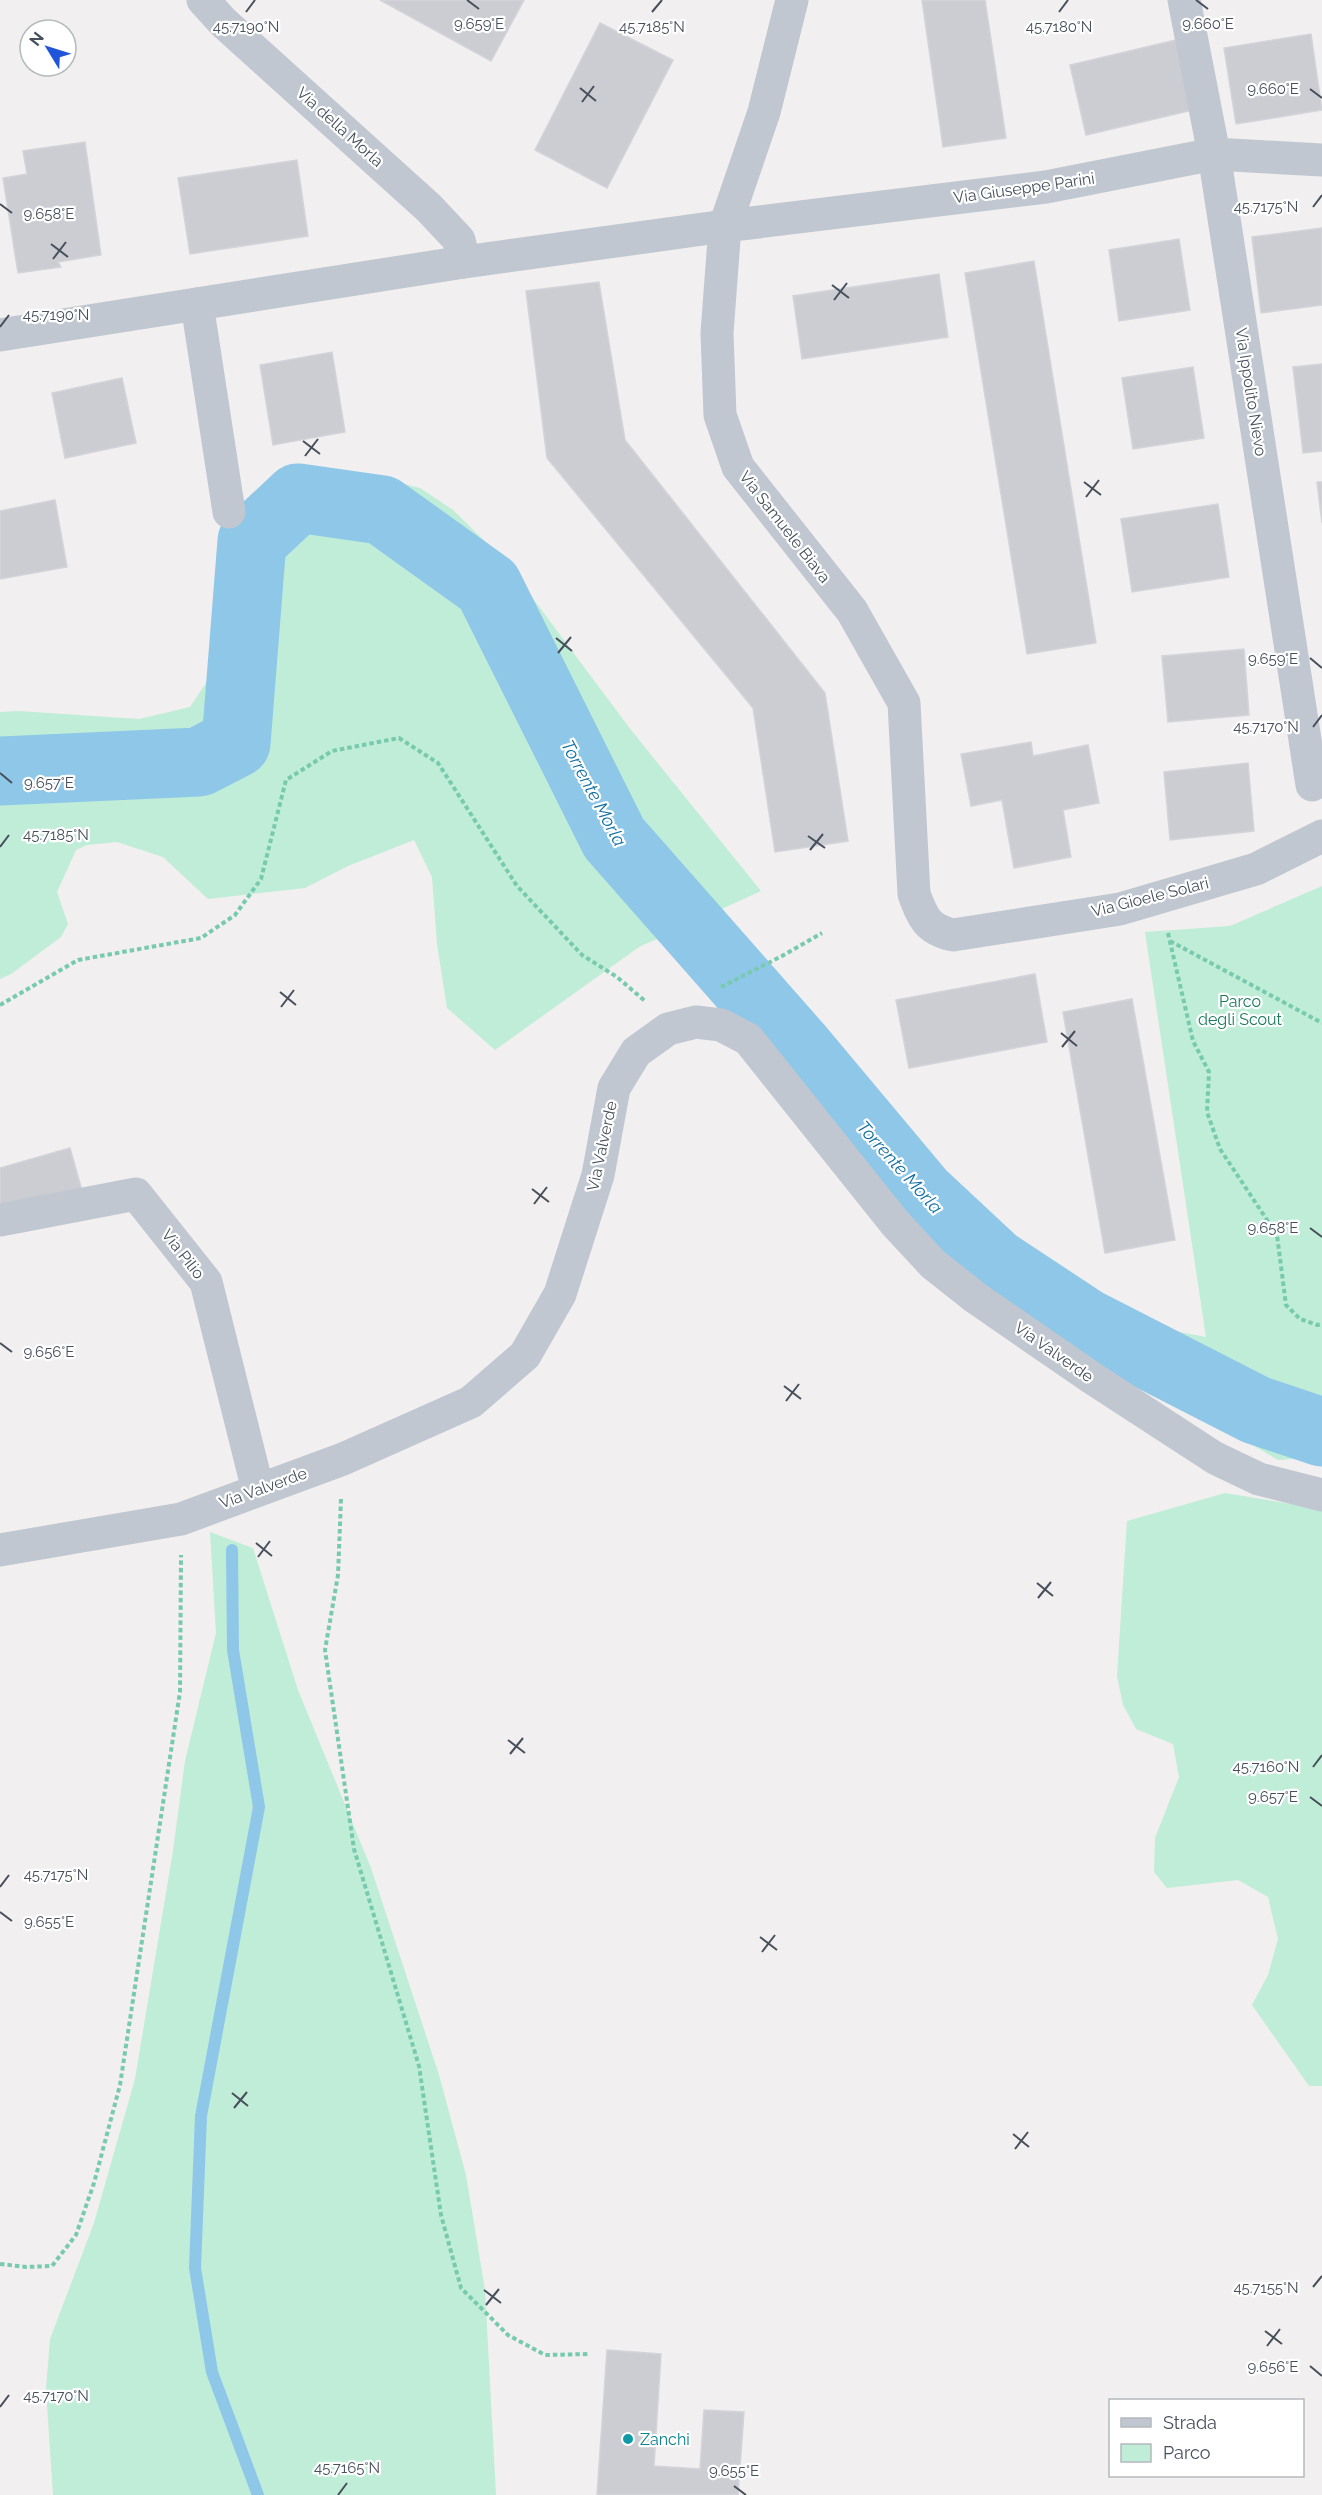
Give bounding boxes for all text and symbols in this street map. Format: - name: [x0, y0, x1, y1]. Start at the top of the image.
- text: 9.659°E: [454, 15, 504, 33]
- text: 9.660°E: [1182, 15, 1234, 33]
- north arrow: [18, 18, 78, 78]
- text: 45.7190°N: [213, 18, 279, 36]
- text: 45.7185°N: [619, 18, 685, 36]
- text: 45.7180°N: [1026, 18, 1092, 36]
- text: N: [25, 28, 48, 50]
- text: 9.660°E: [1247, 80, 1299, 98]
- street label: Via della Morla: [293, 83, 387, 171]
- street label: Via Giuseppe Parini: [952, 169, 1096, 207]
- text: 45.7175°N: [1234, 198, 1298, 216]
- text: 9.658°E: [24, 205, 74, 223]
- text: 45.7190°N: [23, 306, 89, 324]
- street label: Via Ippolito Nievo: [1231, 326, 1271, 458]
- street label: Via Samuele Biava: [735, 467, 835, 587]
- text: 9.659°E: [1248, 650, 1298, 668]
- text: 45.7170°N: [1233, 718, 1299, 736]
- water label: Torrente Morla: [557, 736, 631, 850]
- text: 9.657°E: [24, 774, 74, 792]
- text: 45.7185°N: [23, 826, 89, 844]
- street label: Via Gioele Solari: [1089, 873, 1211, 921]
- park label: Parco degli Scout: [1198, 992, 1283, 1029]
- street label: Via Valverde: [583, 1099, 621, 1193]
- water label: Torrente Morla: [853, 1116, 947, 1218]
- text: 9.658°E: [1248, 1219, 1298, 1237]
- street label: Via Pilio: [158, 1225, 208, 1283]
- street label: Via Valverde: [1011, 1318, 1097, 1386]
- text: 9.656°E: [23, 1343, 75, 1361]
- street label: Via Valverde: [217, 1463, 309, 1513]
- text: 45.7160°N: [1233, 1758, 1299, 1776]
- text: 9.657°E: [1248, 1788, 1298, 1806]
- text: 45.7175°N: [24, 1866, 88, 1884]
- text: 9.655°E: [24, 1913, 74, 1931]
- text: 45.7155°N: [1233, 2279, 1299, 2297]
- text: 9.656°E: [1247, 2358, 1299, 2376]
- text: 45.7170°N: [23, 2387, 89, 2405]
- legend: [1109, 2399, 1304, 2477]
- text: Strada: [1163, 2412, 1217, 2433]
- place label: Zanchi: [640, 2430, 690, 2449]
- marker: Zanchi: [621, 2432, 635, 2446]
- text: Parco: [1163, 2442, 1211, 2463]
- text: 45.7165°N: [314, 2459, 380, 2477]
- text: 9.655°E: [709, 2462, 759, 2480]

